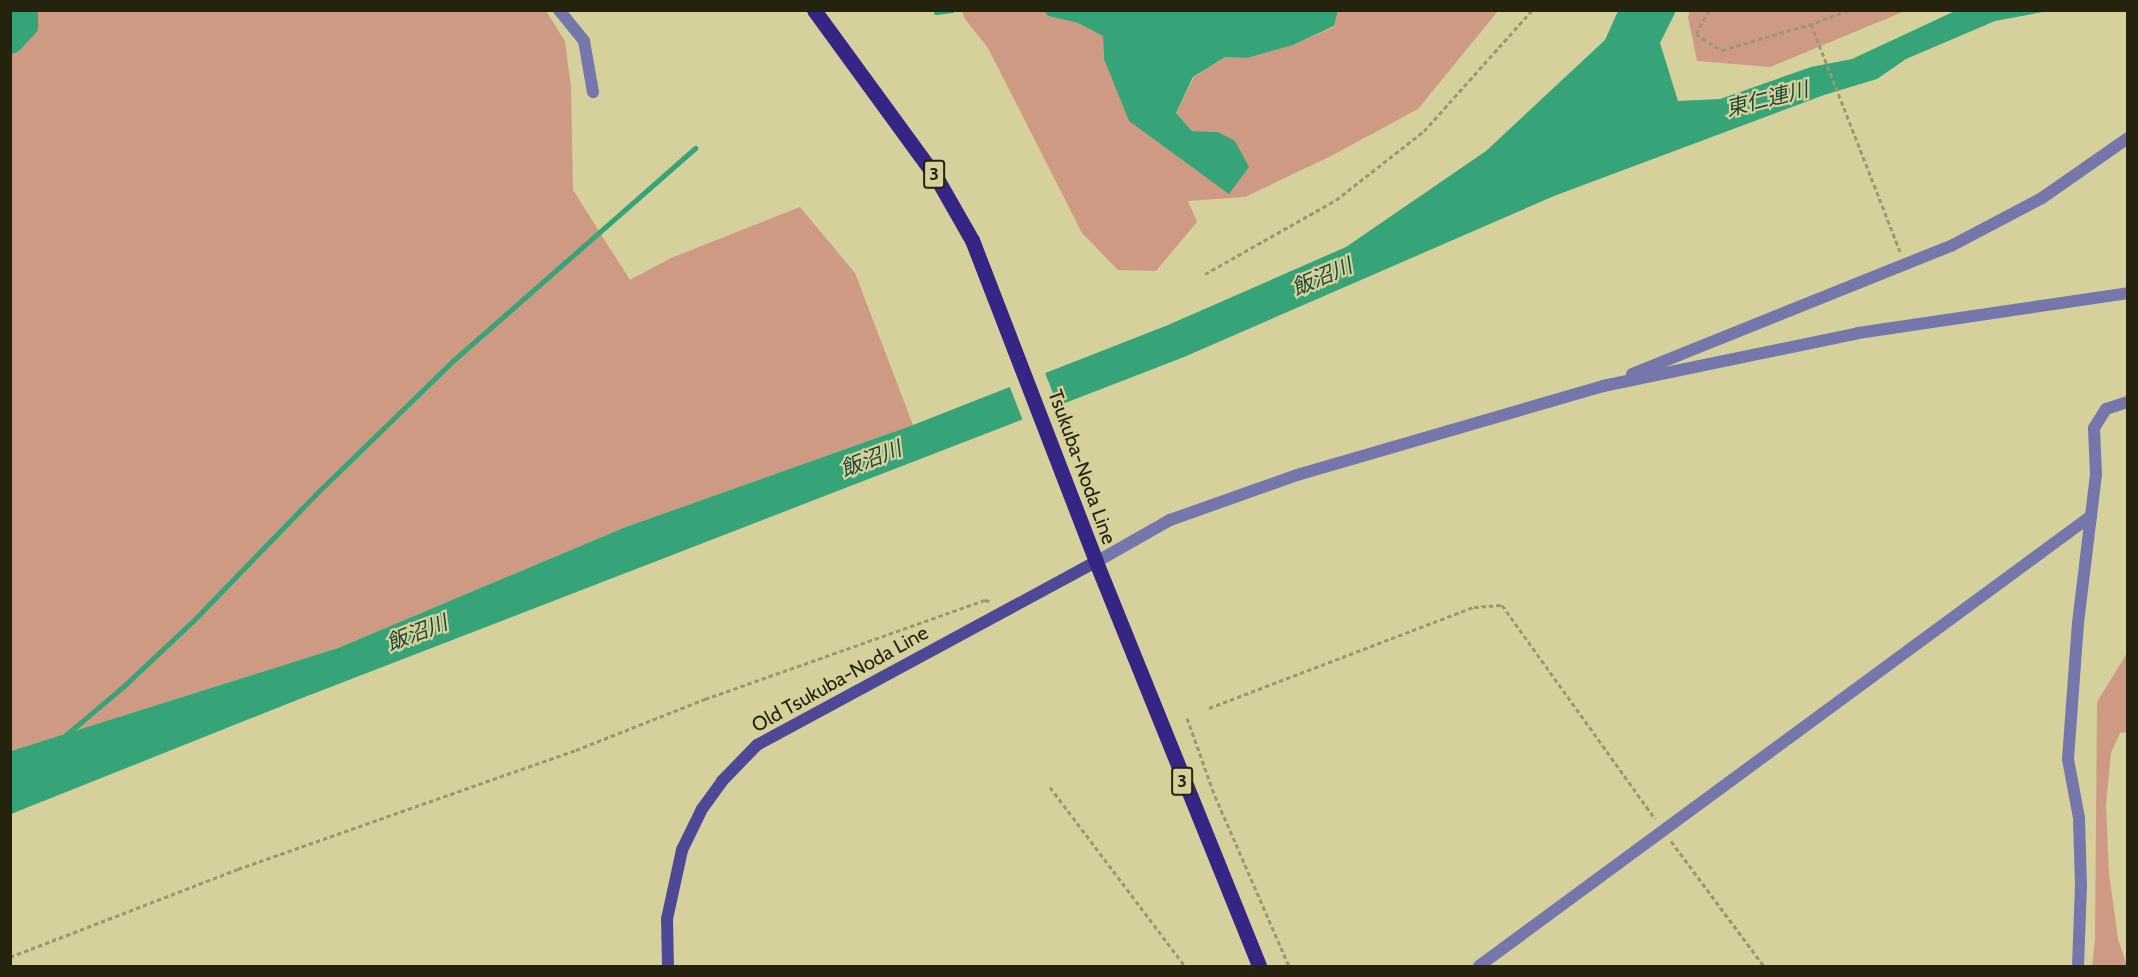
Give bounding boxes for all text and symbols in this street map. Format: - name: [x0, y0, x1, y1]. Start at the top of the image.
- water label: 東仁連川: [1723, 77, 1811, 121]
- road number: 3: [922, 159, 946, 189]
- water label: 飯沼川: [1288, 253, 1356, 301]
- street label: Tsukuba-Noda Line: [1043, 387, 1121, 547]
- water label: 飯沼川: [837, 436, 905, 482]
- water label: 飯沼川: [383, 610, 451, 656]
- street label: Old Tsukuba-Noda Line: [748, 620, 932, 738]
- road number: 3: [1170, 766, 1194, 796]

